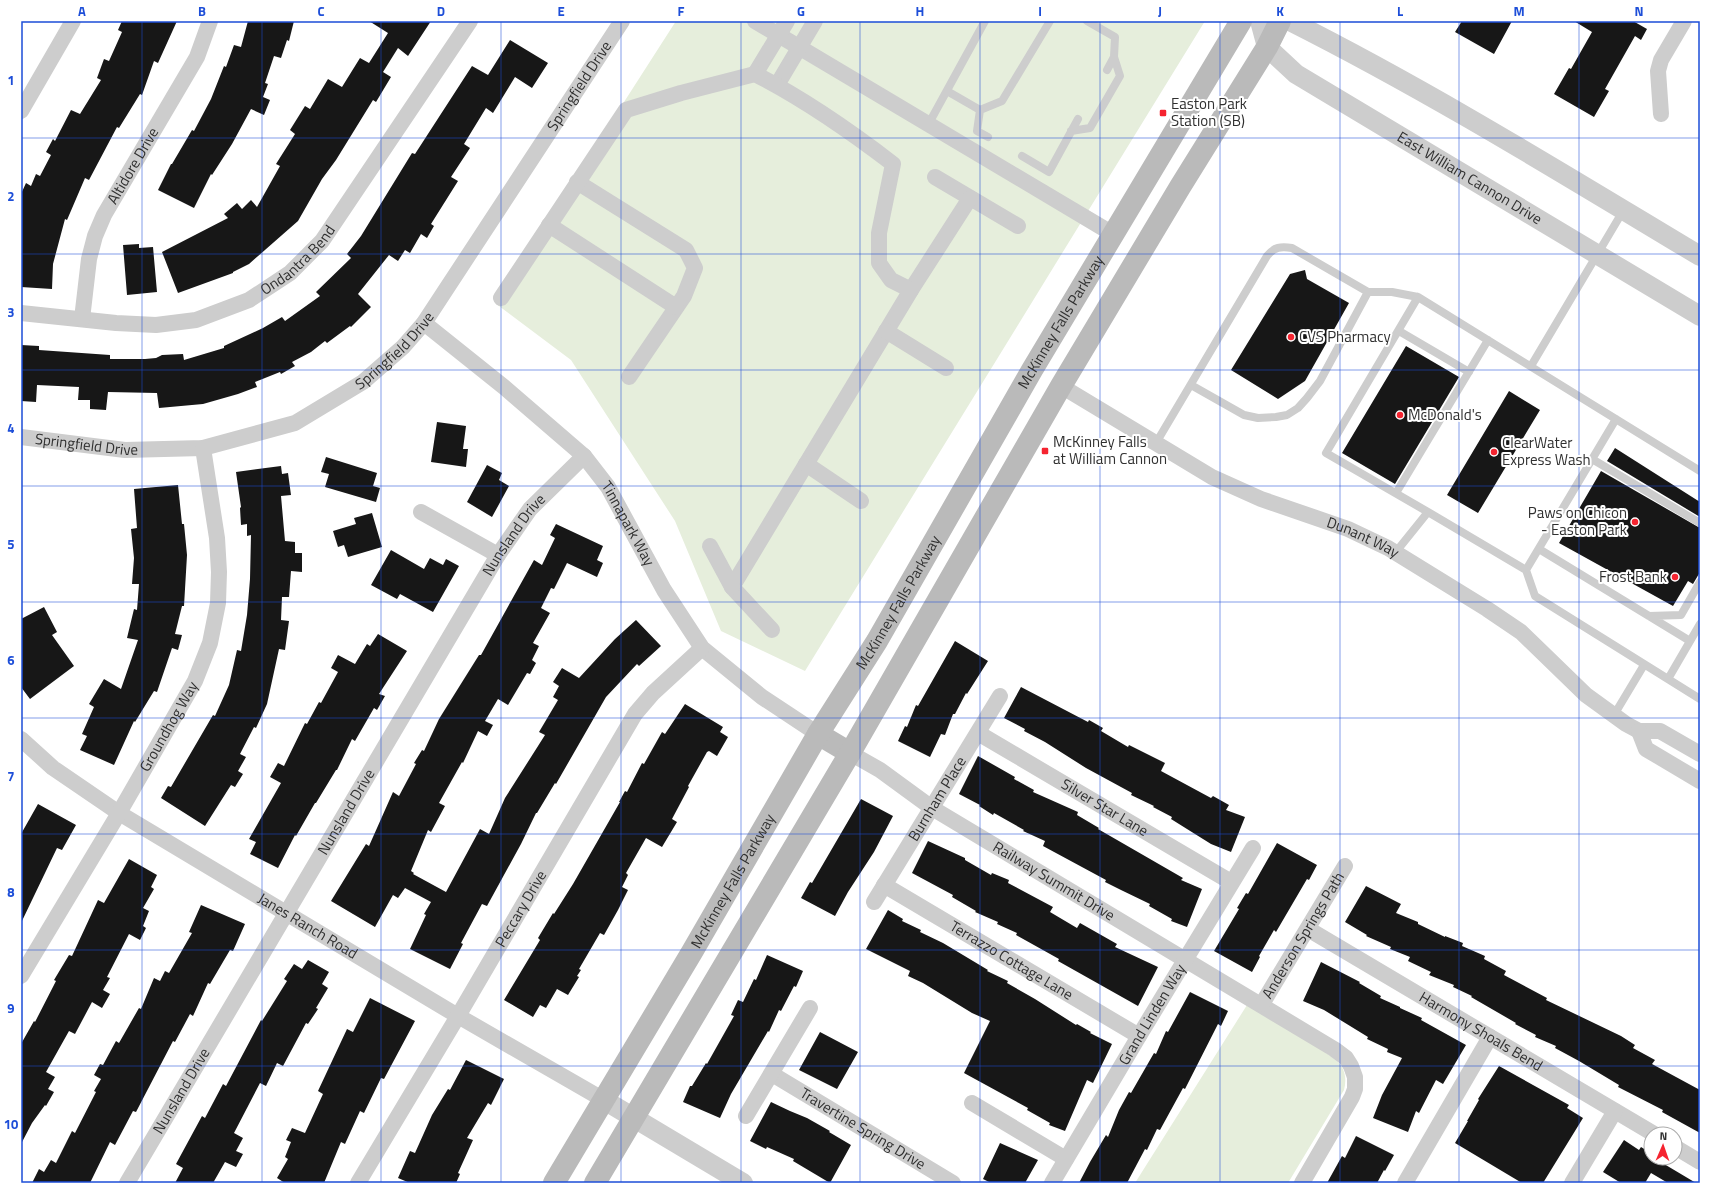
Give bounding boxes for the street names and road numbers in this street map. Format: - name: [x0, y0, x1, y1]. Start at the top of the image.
- street label: Springfield Drive: [541, 36, 617, 135]
- street label: Altidore Drive: [101, 123, 164, 208]
- street label: East William Cannon Drive: [1393, 125, 1547, 230]
- street label: Ondantra Bend: [255, 220, 341, 301]
- street label: McKinney Falls Parkway: [1012, 251, 1109, 393]
- street label: Springfield Drive: [350, 307, 439, 395]
- street label: Springfield Drive: [34, 427, 138, 461]
- street label: Tinnapark Way: [596, 476, 661, 570]
- street label: Nunsland Drive: [476, 488, 550, 580]
- street label: Dunant Way: [1324, 511, 1404, 563]
- street label: McKinney Falls Parkway: [850, 531, 946, 674]
- street label: Groundhog Way: [133, 677, 204, 776]
- street label: Burnham Place: [902, 752, 972, 845]
- street label: Nunsland Drive: [311, 764, 380, 859]
- street label: Silver Star Lane: [1057, 772, 1153, 842]
- street label: McKinney Falls Parkway: [685, 809, 781, 952]
- street label: Railway Summit Drive: [989, 835, 1120, 926]
- street label: Peccary Drive: [489, 866, 552, 951]
- street label: Anderson Springs Path: [1256, 867, 1350, 1003]
- street label: Janes Ranch Road: [254, 887, 362, 964]
- street label: Terrazzo Cottage Lane: [946, 914, 1078, 1005]
- street label: Grand Linden Way: [1112, 959, 1191, 1069]
- street label: Harmony Shoals Bend: [1415, 985, 1547, 1077]
- street label: Nunsland Drive: [147, 1043, 215, 1138]
- street label: Travertine Spring Drive: [796, 1081, 930, 1175]

